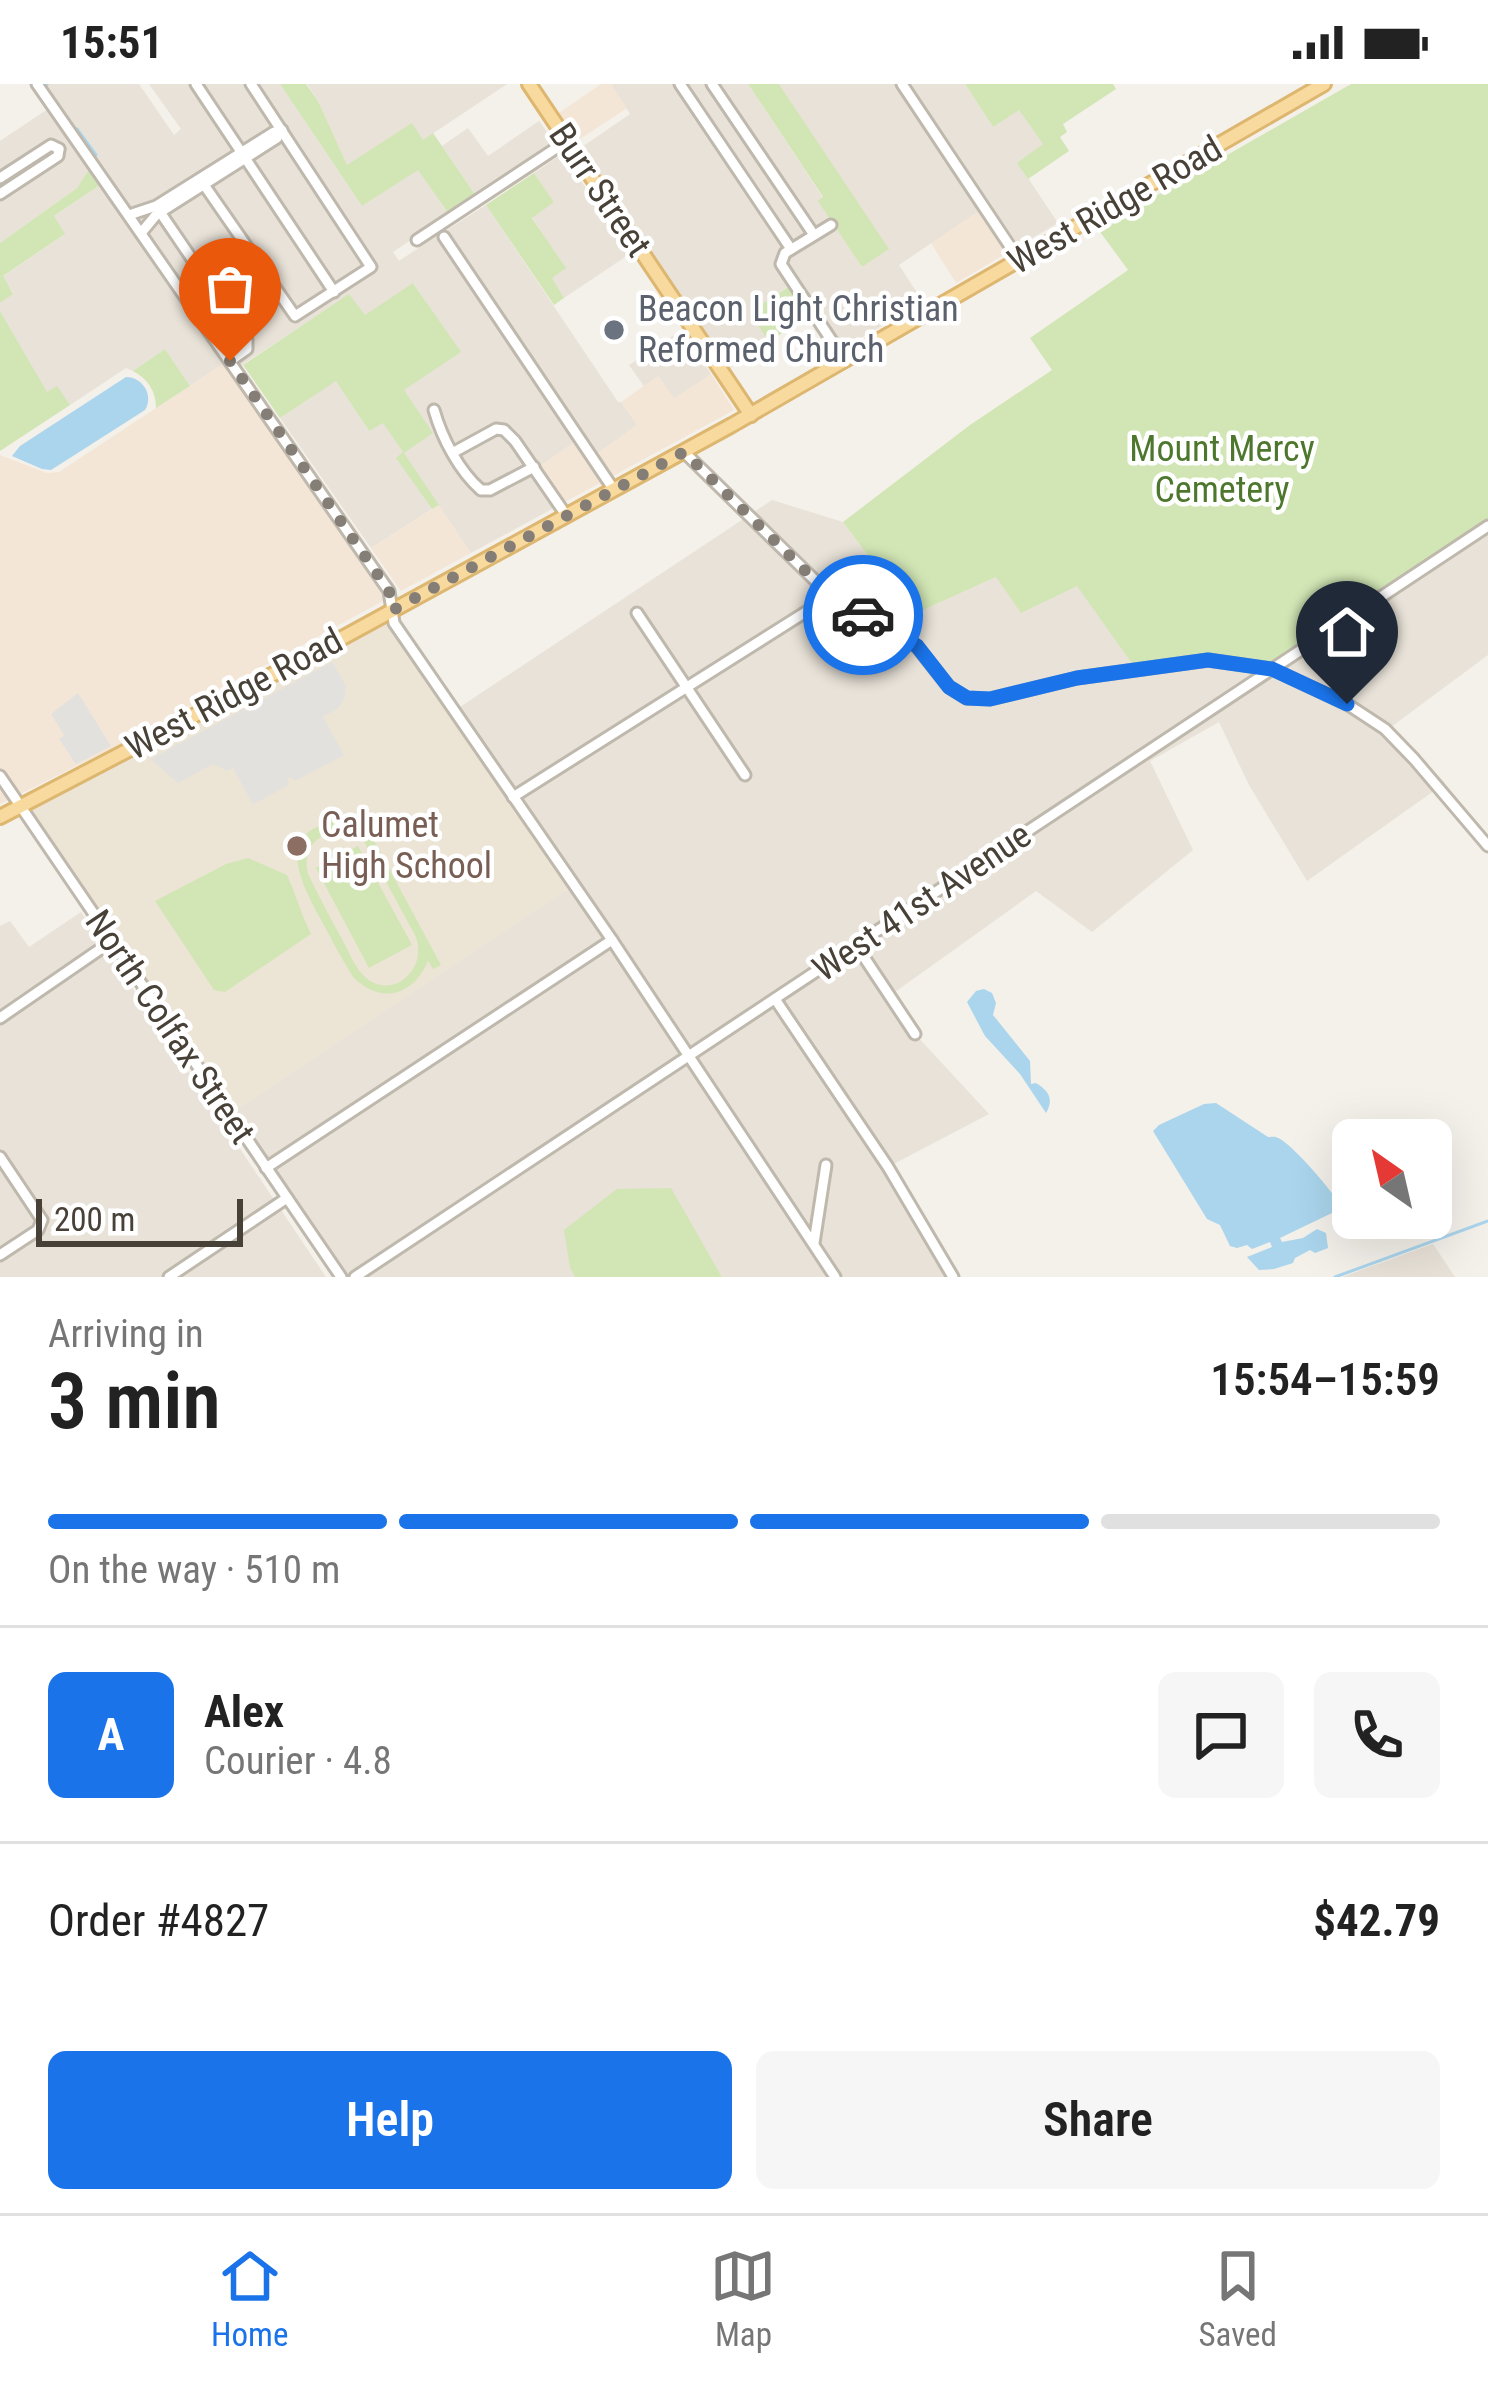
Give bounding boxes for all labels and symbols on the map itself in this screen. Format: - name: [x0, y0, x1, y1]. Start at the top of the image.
- street label: Burr Street: [540, 115, 660, 265]
- street label: West Ridge Road: [1001, 127, 1229, 283]
- pin: [179, 238, 281, 361]
- place label: Beacon Light Christian Reformed Church: [638, 288, 959, 371]
- marker: Beacon Light Christian Reformed Church: [601, 317, 627, 343]
- park label: Mount Mercy Cemetery: [1129, 428, 1315, 511]
- courier: [803, 555, 923, 675]
- pin: [1296, 581, 1398, 704]
- street label: West Ridge Road: [118, 619, 350, 769]
- place label: Calumet High School: [321, 804, 492, 887]
- street label: West 41st Avenue: [805, 814, 1039, 990]
- marker: Calumet High School: [284, 833, 310, 859]
- street label: North Colfax Street: [76, 902, 264, 1152]
- north arrow: [1332, 1119, 1452, 1239]
- scale bar: [36, 1193, 243, 1246]

